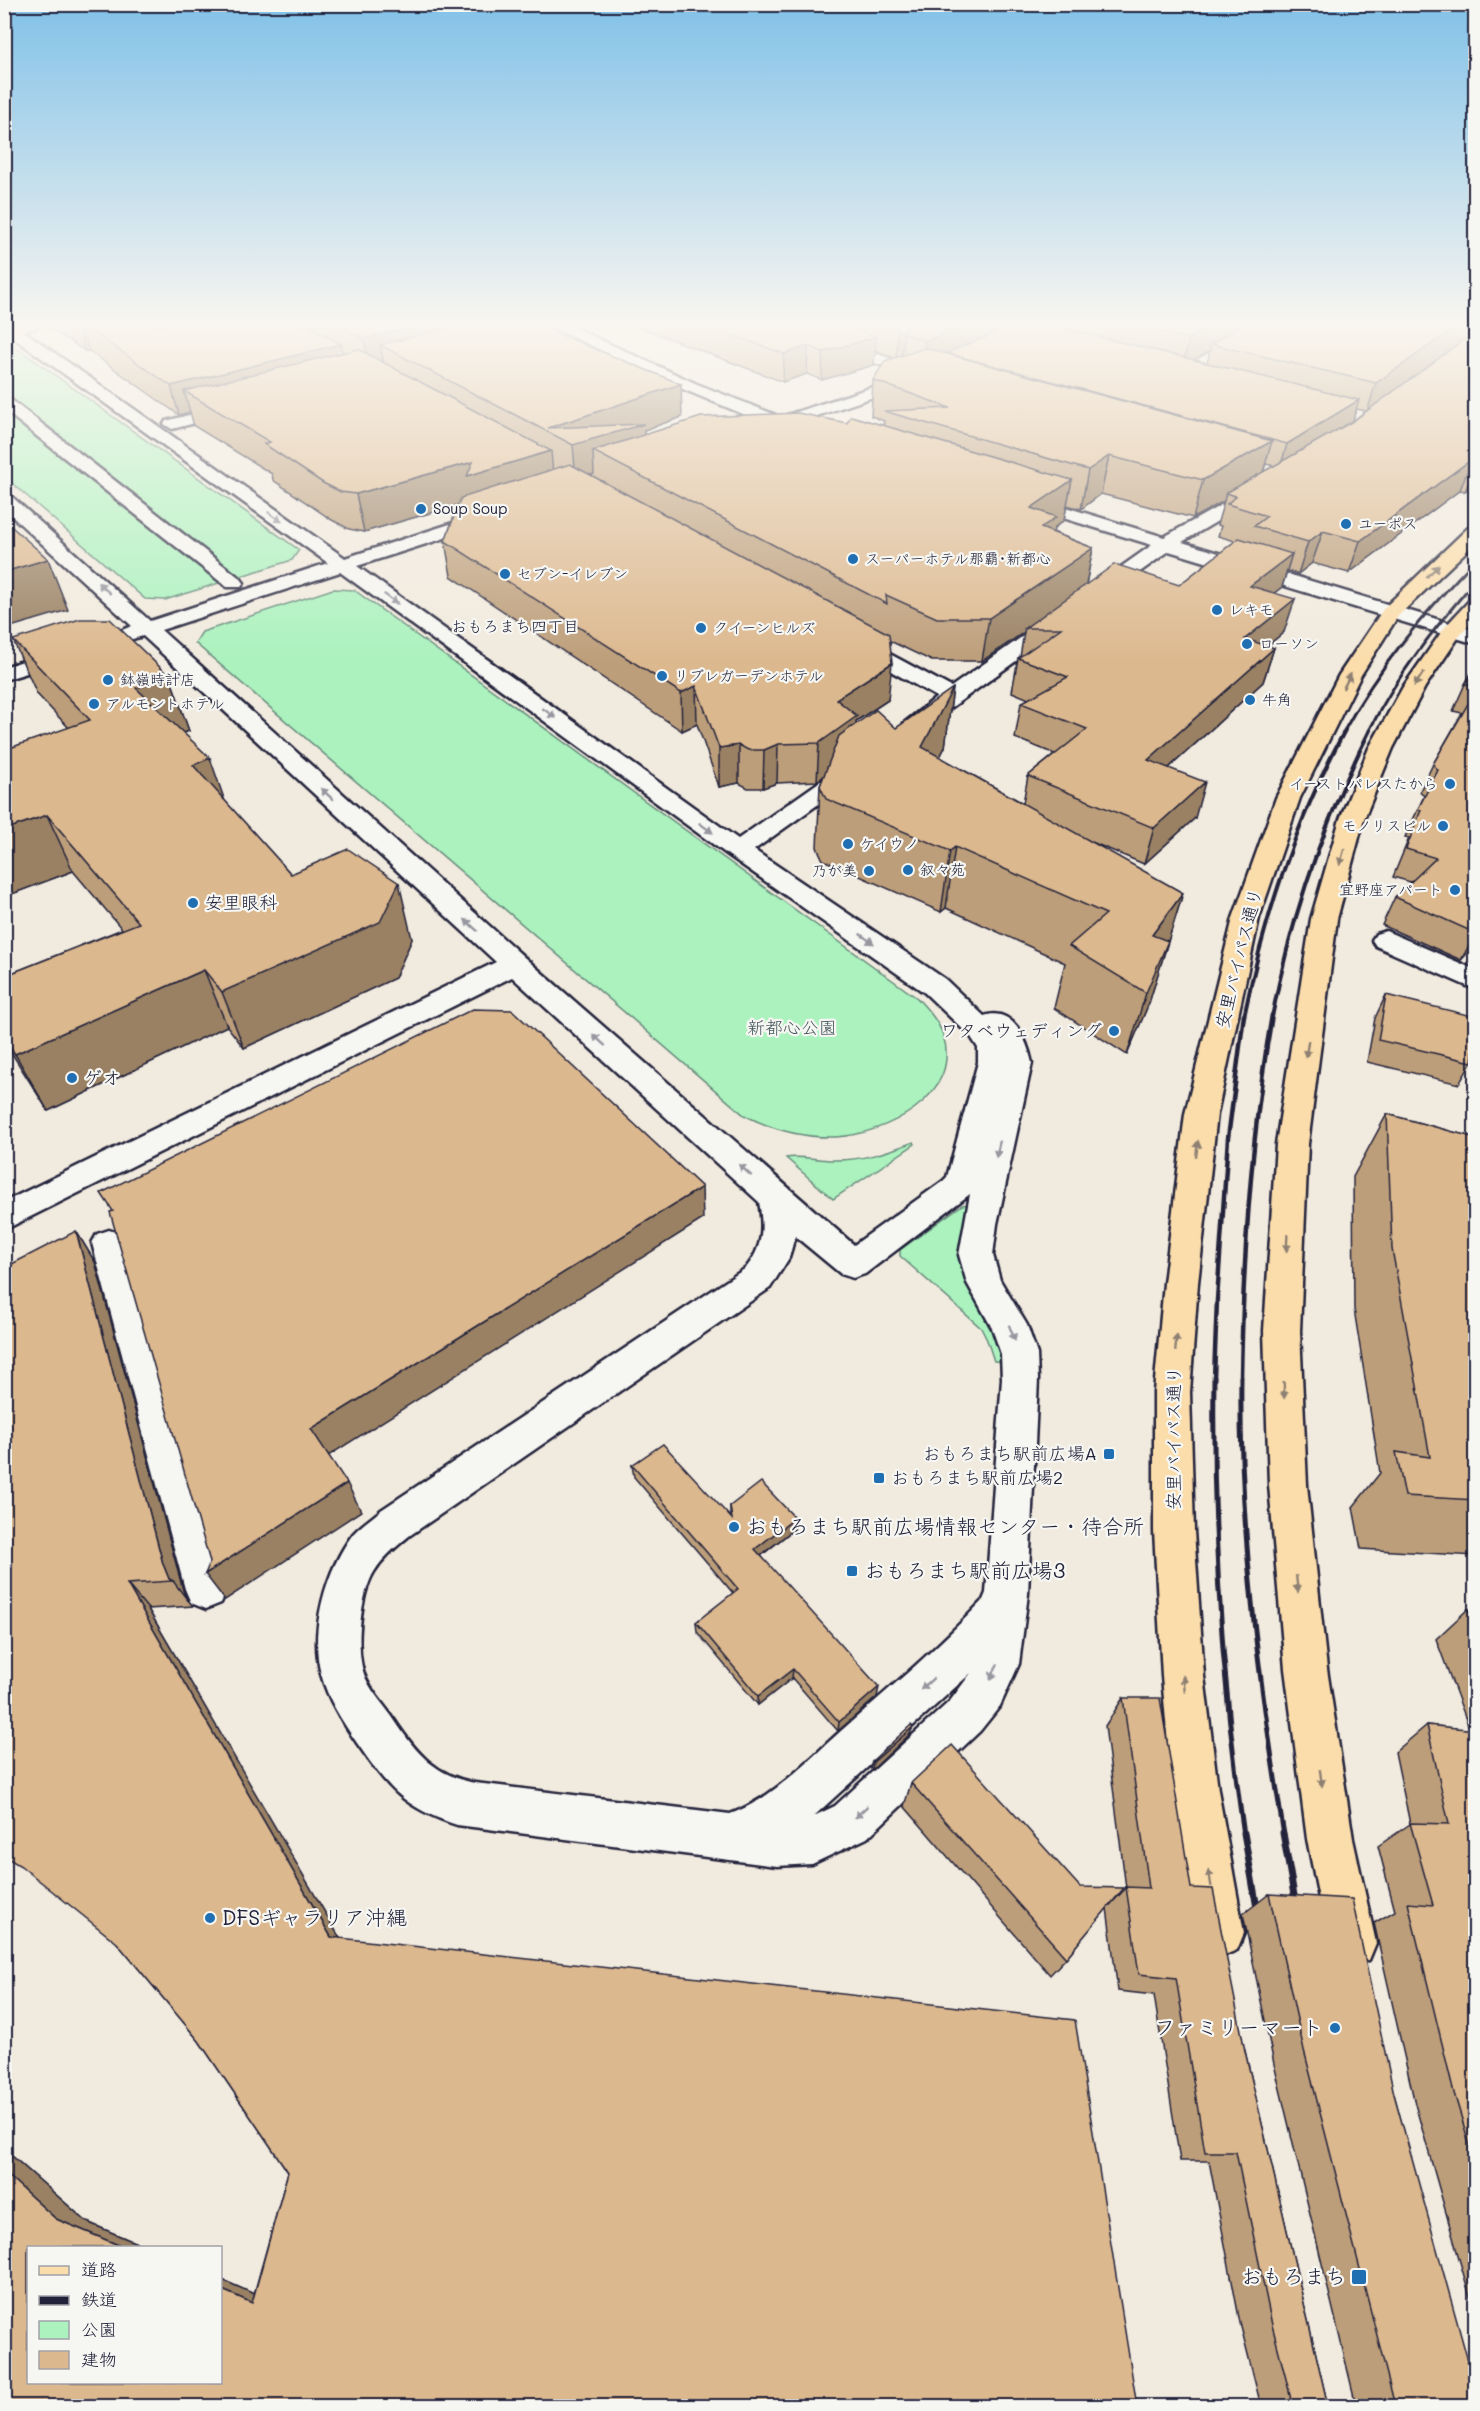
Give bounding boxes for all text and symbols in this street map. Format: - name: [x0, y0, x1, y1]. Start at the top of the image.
- place label: Soup Soup: [433, 498, 507, 518]
- marker: Soup Soup: [414, 502, 428, 516]
- one-way arrow: [267, 511, 283, 523]
- place label: ユーポス: [1358, 513, 1417, 533]
- marker: ユーポス: [1339, 517, 1353, 531]
- place label: スーパーホテル那覇･新都心: [865, 548, 1051, 568]
- marker: スーパーホテル那覇･新都心: [846, 552, 860, 566]
- place label: セブン-イレブン: [517, 563, 628, 583]
- one-way arrow: [1425, 565, 1440, 578]
- marker: セブン-イレブン: [498, 567, 512, 581]
- one-way arrow: [97, 582, 112, 595]
- one-way arrow: [382, 593, 398, 605]
- place label: レキモ: [1229, 599, 1274, 619]
- marker: レキモ: [1210, 603, 1224, 617]
- district label: おもろまち四丁目: [451, 615, 579, 636]
- place label: クイーンヒルズ: [713, 617, 815, 637]
- marker: クイーンヒルズ: [694, 621, 708, 635]
- place label: ローソン: [1259, 633, 1319, 653]
- marker: ローソン: [1240, 637, 1254, 651]
- place label: リブレガーデンホテル: [674, 665, 823, 685]
- place label: 鉢嶺時計店: [120, 669, 195, 689]
- marker: リブレガーデンホテル: [655, 669, 669, 683]
- one-way arrow: [1413, 671, 1425, 687]
- one-way arrow: [1342, 672, 1352, 689]
- marker: 鉢嶺時計店: [101, 673, 115, 687]
- place label: 牛角: [1262, 689, 1292, 709]
- place label: アルモントホテル: [106, 693, 225, 713]
- marker: 牛角: [1243, 693, 1257, 707]
- marker: アルモントホテル: [87, 697, 101, 711]
- one-way arrow: [541, 707, 556, 719]
- place label: イーストパレスたから: [1289, 773, 1438, 793]
- marker: イーストパレスたから: [1443, 777, 1457, 791]
- one-way arrow: [320, 787, 334, 801]
- place label: モノリスビル: [1342, 815, 1431, 835]
- marker: モノリスビル: [1436, 819, 1450, 833]
- one-way arrow: [698, 822, 714, 834]
- place label: ケイウノ: [860, 833, 919, 853]
- marker: ケイウノ: [841, 837, 855, 851]
- one-way arrow: [1336, 848, 1346, 867]
- place label: 叙々苑: [920, 859, 965, 879]
- place label: 乃が美: [812, 860, 857, 880]
- marker: 叙々苑: [901, 863, 915, 877]
- marker: 乃が美: [862, 864, 876, 878]
- place label: 宜野座アパート: [1339, 879, 1443, 899]
- marker: 宜野座アパート: [1448, 883, 1462, 897]
- street label: 安里バイパス通り: [1209, 885, 1267, 1030]
- place label: 安里眼科: [205, 890, 277, 914]
- marker: 安里眼科: [186, 896, 200, 910]
- one-way arrow: [464, 918, 479, 932]
- one-way arrow: [858, 933, 874, 945]
- park label: 新都心公園: [747, 1015, 837, 1039]
- place label: ワタベウェディング: [940, 1018, 1102, 1042]
- marker: ワタベウェディング: [1107, 1024, 1121, 1038]
- one-way arrow: [592, 1034, 607, 1047]
- one-way arrow: [1302, 1040, 1311, 1059]
- place label: ゲオ: [84, 1065, 120, 1089]
- marker: ゲオ: [65, 1071, 79, 1085]
- one-way arrow: [1192, 1139, 1202, 1158]
- one-way arrow: [992, 1140, 1002, 1158]
- one-way arrow: [737, 1163, 752, 1177]
- one-way arrow: [1282, 1233, 1291, 1252]
- one-way arrow: [1007, 1324, 1017, 1342]
- one-way arrow: [1171, 1333, 1181, 1352]
- street label: 安里バイパス通り: [1161, 1366, 1185, 1510]
- one-way arrow: [1279, 1380, 1289, 1399]
- place label: おもろまち駅前広場A: [923, 1441, 1097, 1465]
- marker: おもろまち駅前広場A: [1102, 1447, 1116, 1461]
- place label: おもろまち駅前広場2: [891, 1465, 1063, 1489]
- marker: おもろまち駅前広場2: [872, 1471, 886, 1485]
- place label: おもろまち駅前広場情報センター・待合所: [746, 1512, 1144, 1539]
- marker: おもろまち駅前広場情報センター・待合所: [727, 1520, 741, 1534]
- place label: おもろまち駅前広場3: [864, 1556, 1065, 1583]
- marker: おもろまち駅前広場3: [845, 1564, 859, 1578]
- one-way arrow: [1292, 1575, 1302, 1594]
- one-way arrow: [989, 1663, 999, 1681]
- one-way arrow: [1179, 1675, 1189, 1694]
- one-way arrow: [920, 1677, 935, 1690]
- one-way arrow: [1316, 1768, 1325, 1787]
- one-way arrow: [854, 1805, 869, 1818]
- one-way arrow: [1205, 1868, 1214, 1887]
- place label: DFSギャラリア沖縄: [222, 1903, 407, 1930]
- marker: DFSギャラリア沖縄: [203, 1911, 217, 1925]
- place label: ファミリーマート: [1155, 2013, 1323, 2040]
- marker: ファミリーマート: [1328, 2021, 1342, 2035]
- legend: [27, 2246, 222, 2384]
- text: 道路: [81, 2257, 117, 2281]
- place label: おもろまち: [1241, 2262, 1346, 2289]
- marker: おもろまち: [1350, 2268, 1368, 2286]
- text: 鉄道: [81, 2287, 117, 2311]
- text: 公園: [81, 2317, 117, 2341]
- text: 建物: [81, 2347, 117, 2371]

